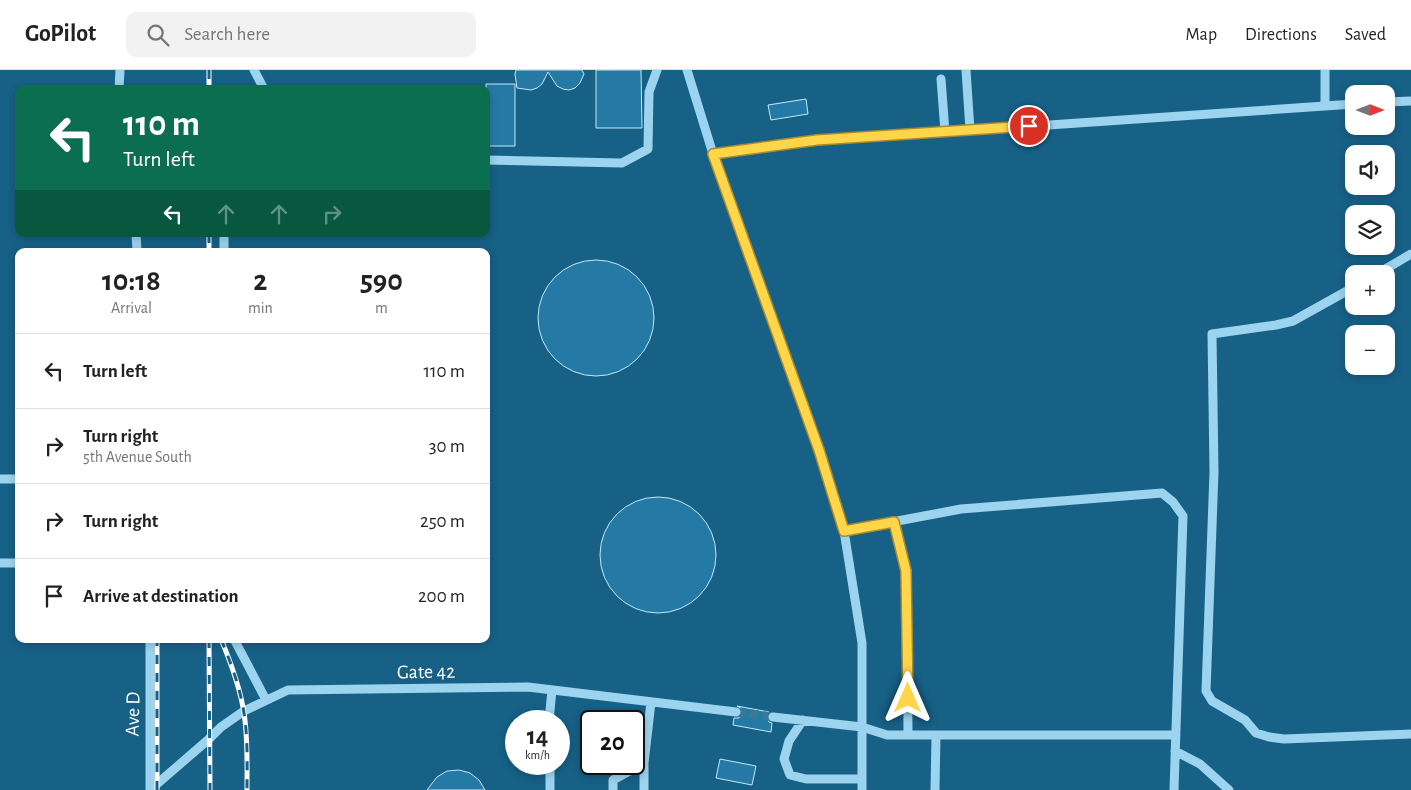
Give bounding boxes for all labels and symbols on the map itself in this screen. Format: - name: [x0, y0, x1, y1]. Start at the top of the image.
- north arrow: [1345, 85, 1395, 135]
- pin: [1008, 105, 1050, 147]
- street label: Gate 42: [397, 661, 455, 683]
- position arrow: [881, 671, 933, 723]
- street label: Ave D: [123, 691, 143, 737]
- speed limit sign: 20: [580, 710, 645, 775]

